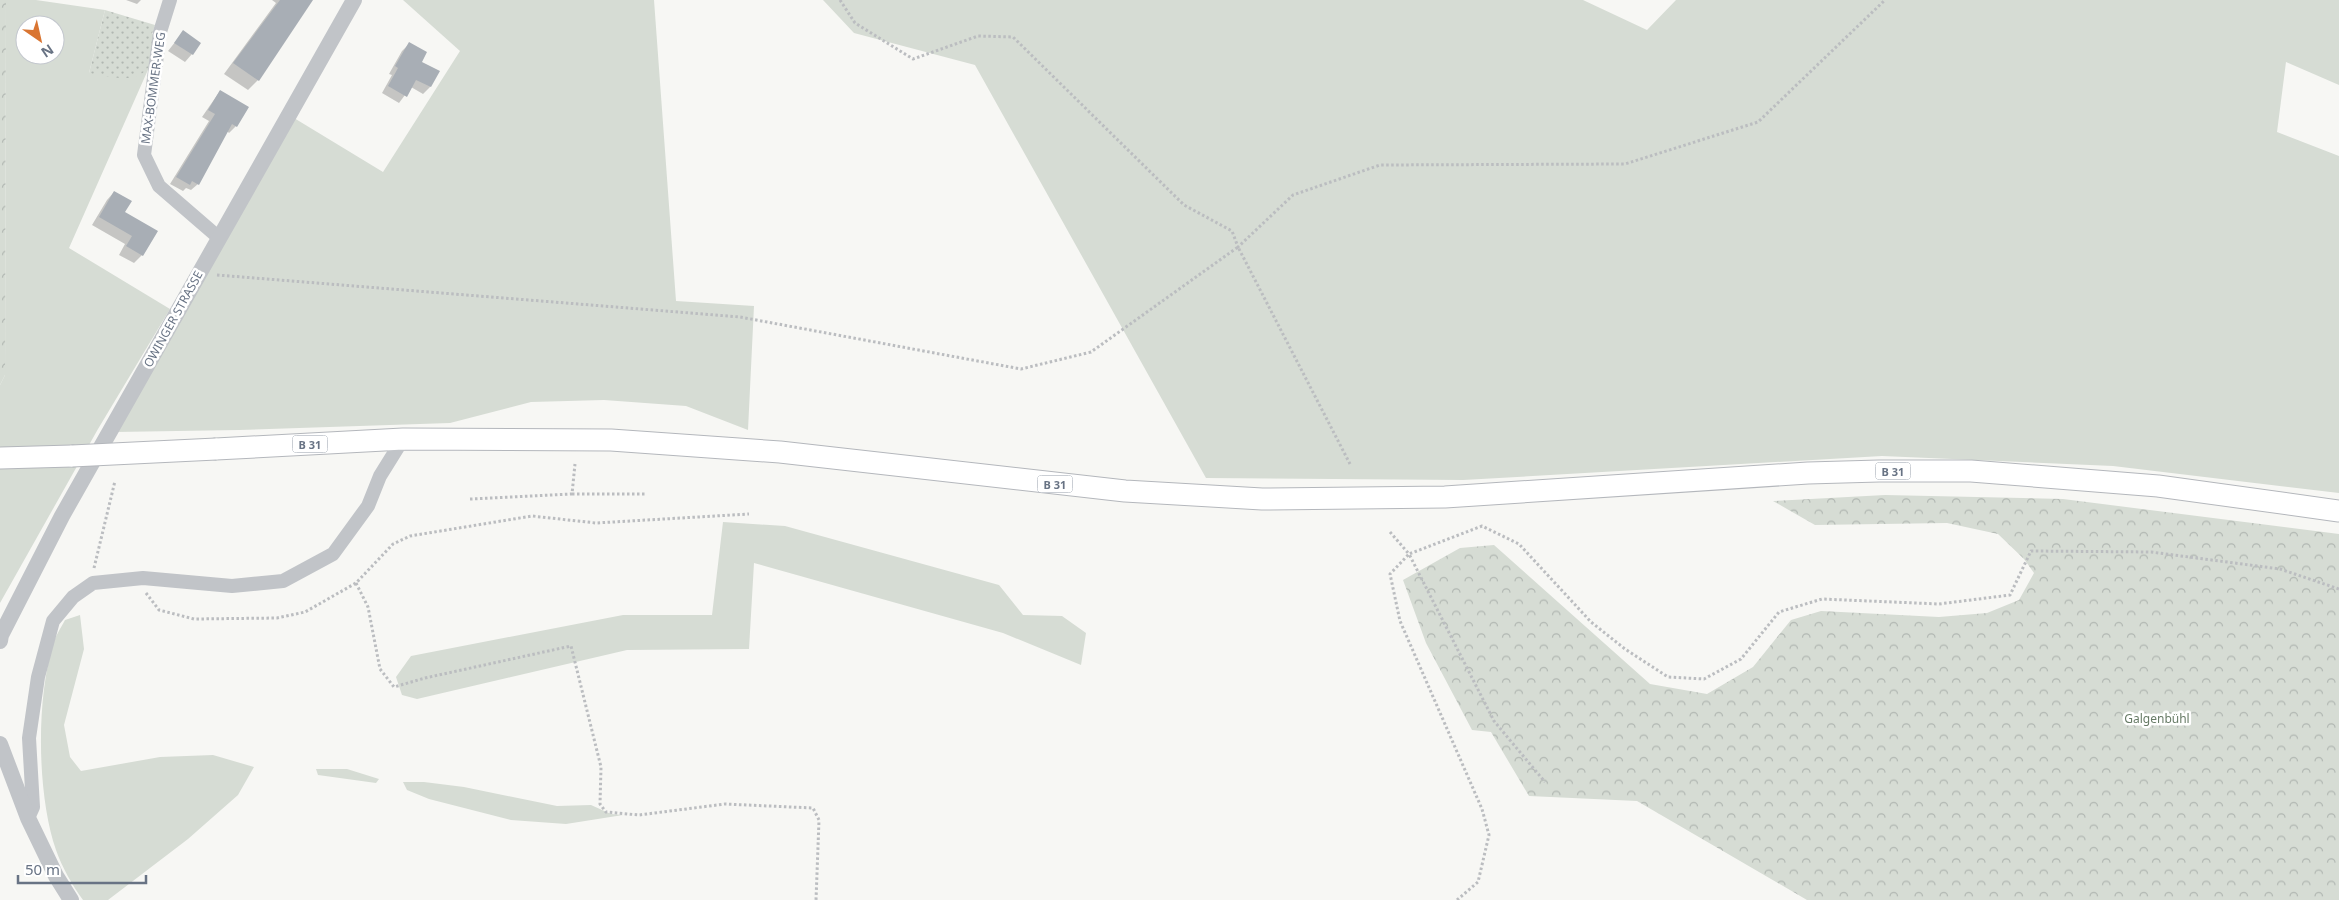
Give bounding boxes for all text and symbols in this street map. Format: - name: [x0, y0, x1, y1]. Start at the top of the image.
- north arrow: [15, 15, 65, 65]
- street label: MAX-BOMMER-WEG: [137, 31, 169, 145]
- text: N: [38, 40, 58, 62]
- street label: OWINGER STRASSE: [139, 268, 207, 370]
- road number: B 31: [292, 436, 328, 452]
- road number: B 31: [1876, 462, 1910, 480]
- road number: B 31: [1038, 476, 1072, 492]
- park label: Galgenbühl: [2124, 710, 2190, 727]
- scale bar: [18, 852, 145, 884]
- text: 50 m: [25, 859, 60, 879]

